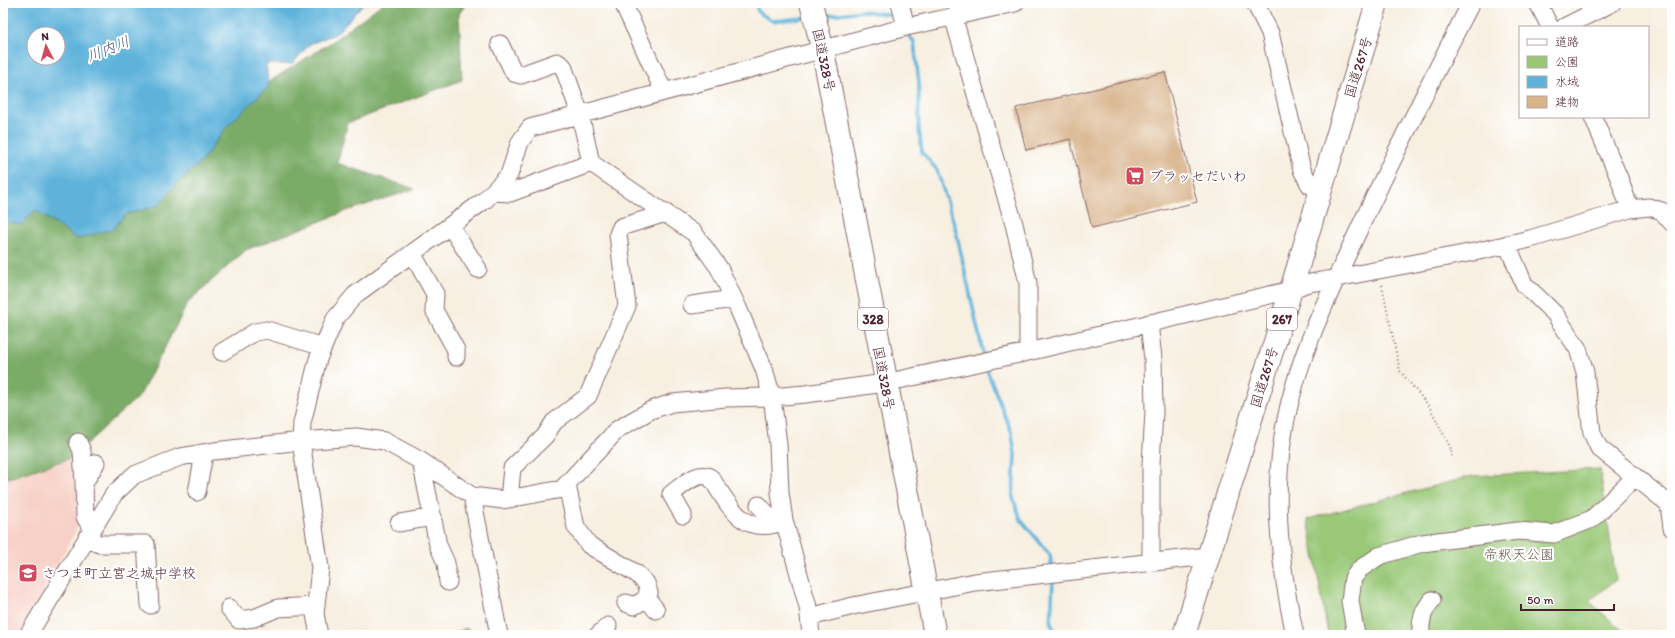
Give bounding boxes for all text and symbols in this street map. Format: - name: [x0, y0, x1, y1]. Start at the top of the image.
- north arrow: [26, 26, 66, 66]
- legend: [1519, 26, 1649, 118]
- street label: 国道328号: [808, 27, 839, 94]
- text: N: [41, 30, 49, 43]
- water label: 川内川: [84, 32, 132, 66]
- street label: 国道267号: [1341, 34, 1376, 100]
- text: 道路: [1555, 35, 1579, 49]
- text: 公園: [1555, 55, 1579, 69]
- text: 水域: [1555, 75, 1579, 89]
- text: 建物: [1555, 95, 1579, 109]
- supermarket icon: プラッセだいわ: [1124, 165, 1146, 187]
- place label: プラッセだいわ: [1149, 168, 1247, 185]
- road number: 328: [858, 308, 888, 330]
- road number: 267: [1267, 308, 1297, 330]
- street label: 国道267号: [1247, 344, 1282, 410]
- street label: 国道328号: [869, 345, 898, 411]
- park label: 帝釈天公園: [1484, 546, 1554, 563]
- school or university icon: さつま町立宮之城中学校: [17, 562, 39, 584]
- place label: さつま町立宮之城中学校: [42, 565, 196, 582]
- scale bar: [1521, 586, 1614, 612]
- text: 50 m: [1527, 593, 1553, 607]

